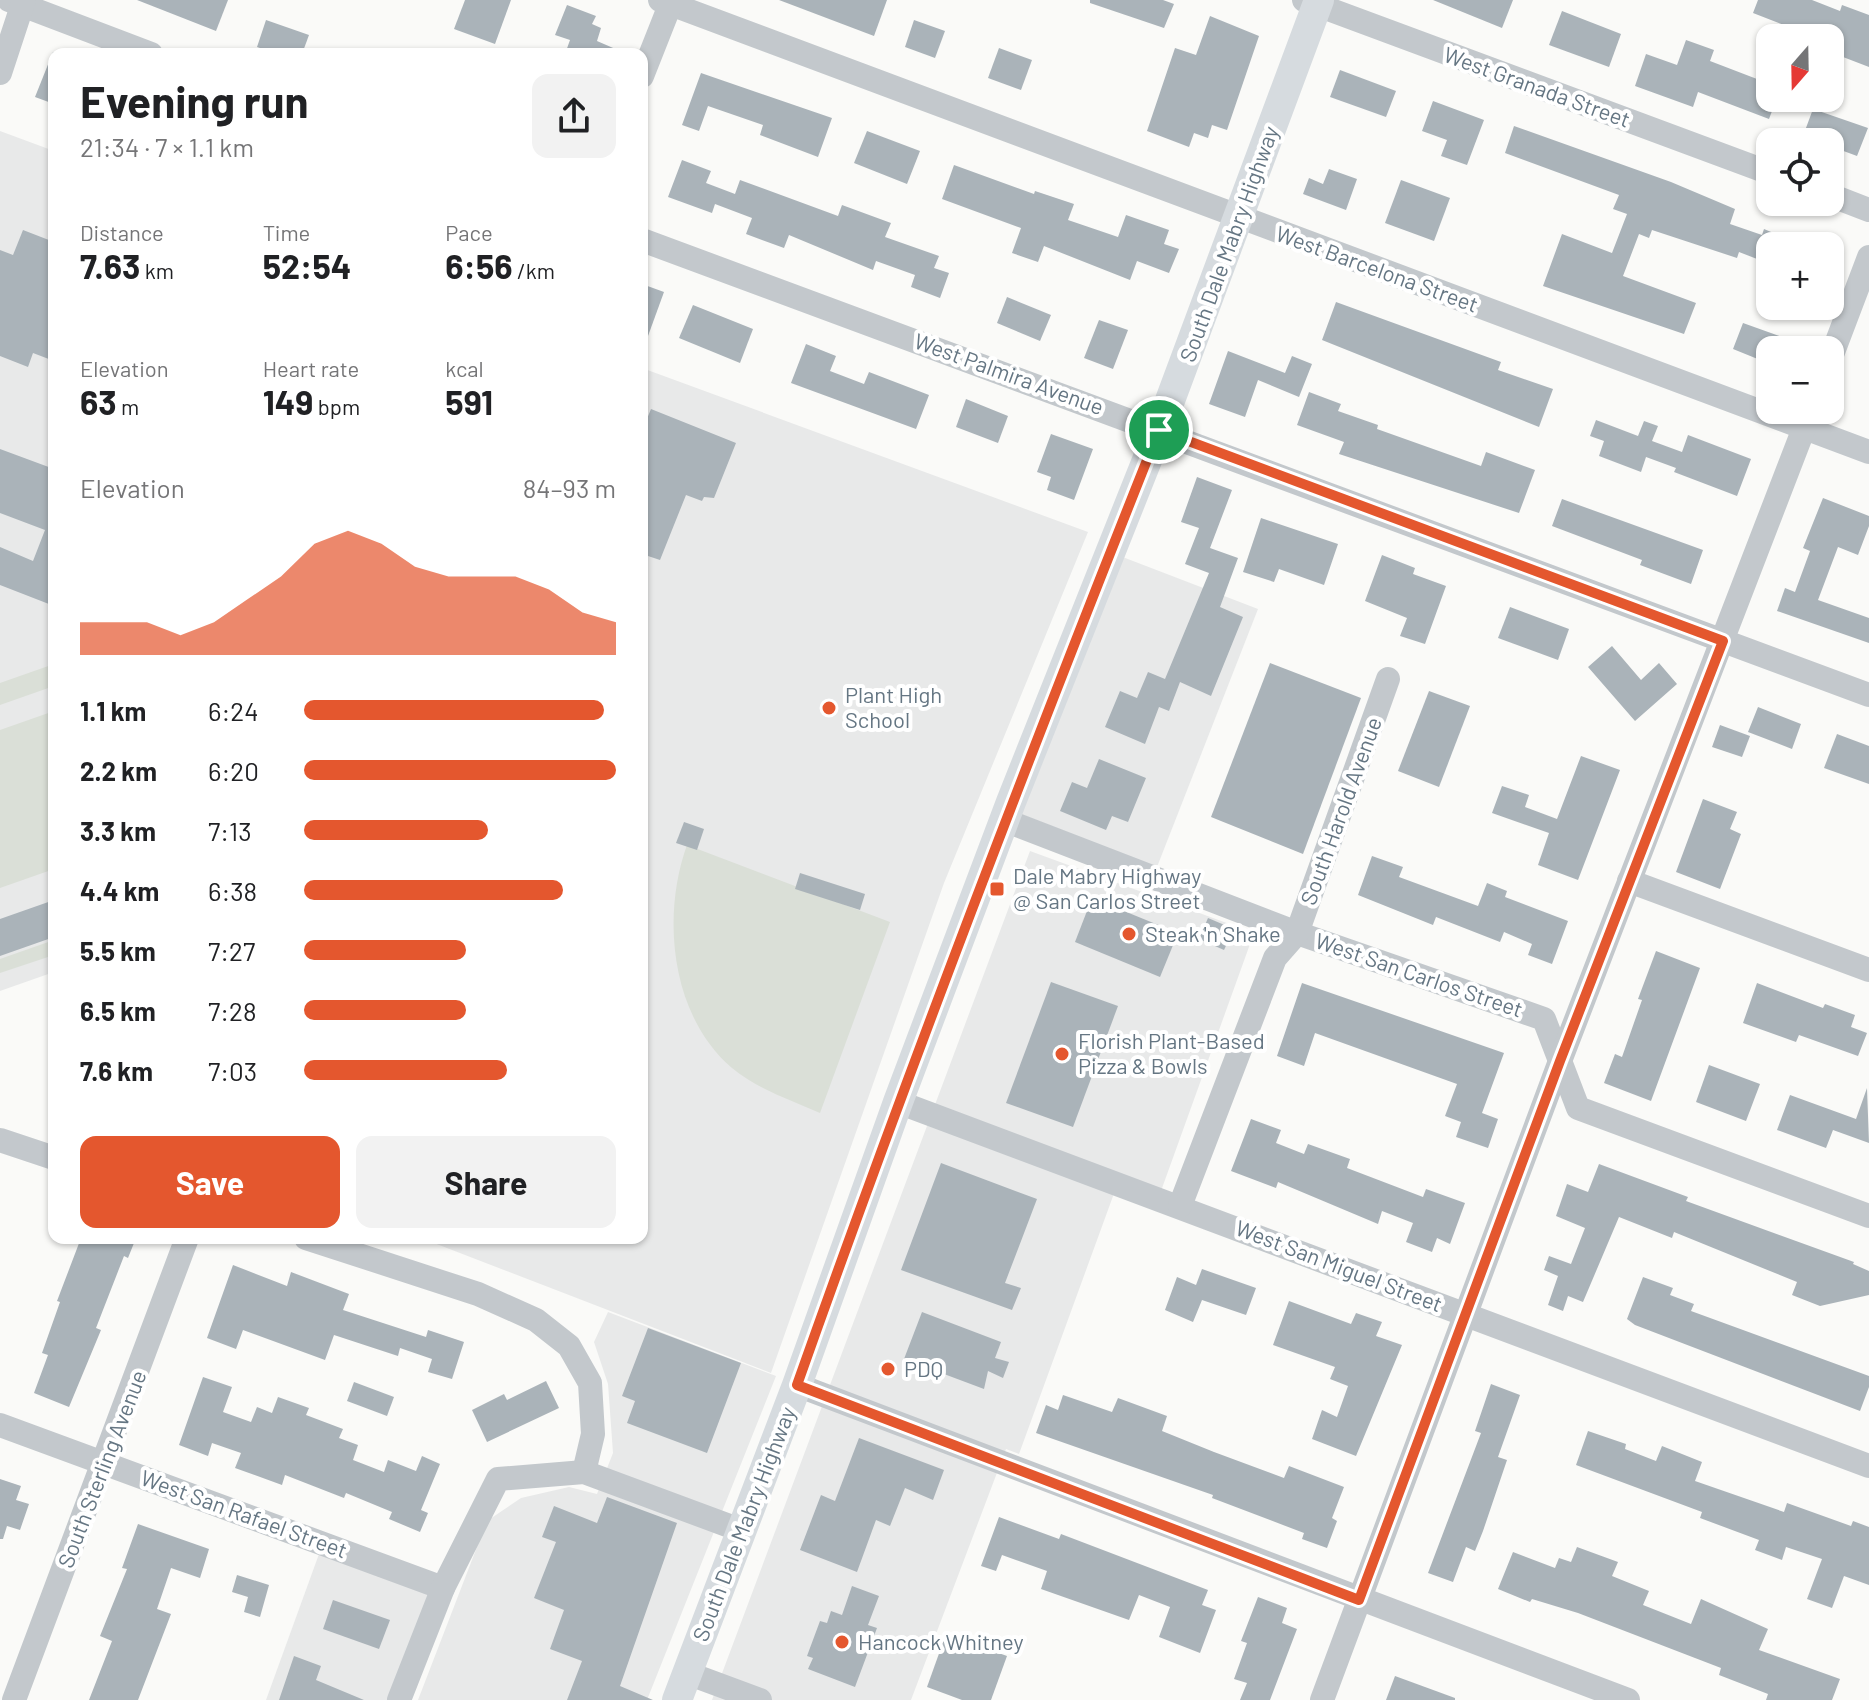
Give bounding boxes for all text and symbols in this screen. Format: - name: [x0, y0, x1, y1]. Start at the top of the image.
- north arrow: [1756, 24, 1844, 112]
- map controls: [1756, 24, 1844, 424]
- street label: West Granada Street: [1441, 40, 1634, 132]
- text: Evening run: [80, 74, 309, 127]
- button: share: [532, 74, 616, 158]
- street label: South Dale Mabry Highway: [1173, 122, 1283, 365]
- button: locate: [1756, 128, 1844, 216]
- text: 21:34 · 7 × 1.1 km: [80, 131, 254, 162]
- text: Distance: [80, 219, 164, 245]
- text: Time: [263, 219, 310, 245]
- text: Pace: [445, 219, 493, 245]
- street label: West Barcelona Street: [1273, 219, 1482, 317]
- button: +: [1756, 232, 1844, 320]
- text: 7.63: [80, 245, 140, 286]
- text: 52:54: [263, 245, 351, 286]
- text: 6:56: [445, 245, 513, 286]
- text: km: [140, 257, 174, 283]
- text: /km: [513, 257, 555, 283]
- street label: West Palmira Avenue: [911, 327, 1107, 419]
- button: −: [1756, 336, 1844, 424]
- text: Elevation: [80, 355, 169, 381]
- text: Heart rate: [263, 355, 359, 381]
- text: kcal: [445, 355, 484, 381]
- text: 63: [80, 381, 117, 422]
- text: 149: [263, 381, 313, 422]
- text: 591: [445, 381, 493, 422]
- text: m: [117, 393, 139, 419]
- text: bpm: [313, 393, 360, 419]
- pin: [1125, 396, 1193, 464]
- icon: arrive: [1137, 408, 1181, 452]
- text: Elevation: [80, 472, 185, 503]
- text: 84–93 m: [523, 472, 616, 503]
- place label: Plant High School: [845, 681, 942, 732]
- text: 1.1 km: [80, 695, 146, 726]
- text: 6:24: [208, 695, 258, 726]
- marker: Plant High School: [820, 699, 838, 717]
- street label: South Harold Avenue: [1294, 713, 1386, 908]
- text: 2.2 km: [80, 755, 157, 786]
- text: 6:20: [208, 755, 259, 786]
- text: 3.3 km: [80, 815, 156, 846]
- text: 7:13: [208, 815, 252, 846]
- place label: Dale Mabry Highway @ San Carlos Street: [1013, 862, 1201, 913]
- text: 4.4 km: [80, 875, 159, 906]
- text: 6:38: [208, 875, 257, 906]
- marker: Dale Mabry Highway @ San Carlos Street: [988, 880, 1006, 898]
- place label: Steak 'n Shake: [1145, 920, 1281, 946]
- marker: Steak 'n Shake: [1120, 925, 1138, 943]
- street label: West San Carlos Street: [1312, 926, 1526, 1022]
- text: 5.5 km: [80, 935, 156, 966]
- text: 7:27: [208, 935, 255, 966]
- text: 6.5 km: [80, 995, 156, 1026]
- text: 7:28: [208, 995, 257, 1026]
- place label: Florish Plant-Based Pizza & Bowls: [1078, 1027, 1265, 1078]
- marker: Florish Plant-Based Pizza & Bowls: [1053, 1045, 1071, 1063]
- text: 7.6 km: [80, 1055, 153, 1086]
- text: 7:03: [208, 1055, 257, 1086]
- button: Save: [80, 1136, 340, 1228]
- button: Share: [356, 1136, 616, 1228]
- street label: West San Miguel Street: [1232, 1214, 1446, 1316]
- place label: PDQ: [904, 1355, 943, 1381]
- marker: PDQ: [879, 1360, 897, 1378]
- street label: South Sterling Avenue: [51, 1366, 151, 1571]
- street label: South Dale Mabry Highway: [686, 1403, 800, 1645]
- street label: West San Rafael Street: [138, 1464, 351, 1562]
- place label: Hancock Whitney: [858, 1628, 1024, 1654]
- marker: Hancock Whitney: [833, 1633, 851, 1651]

